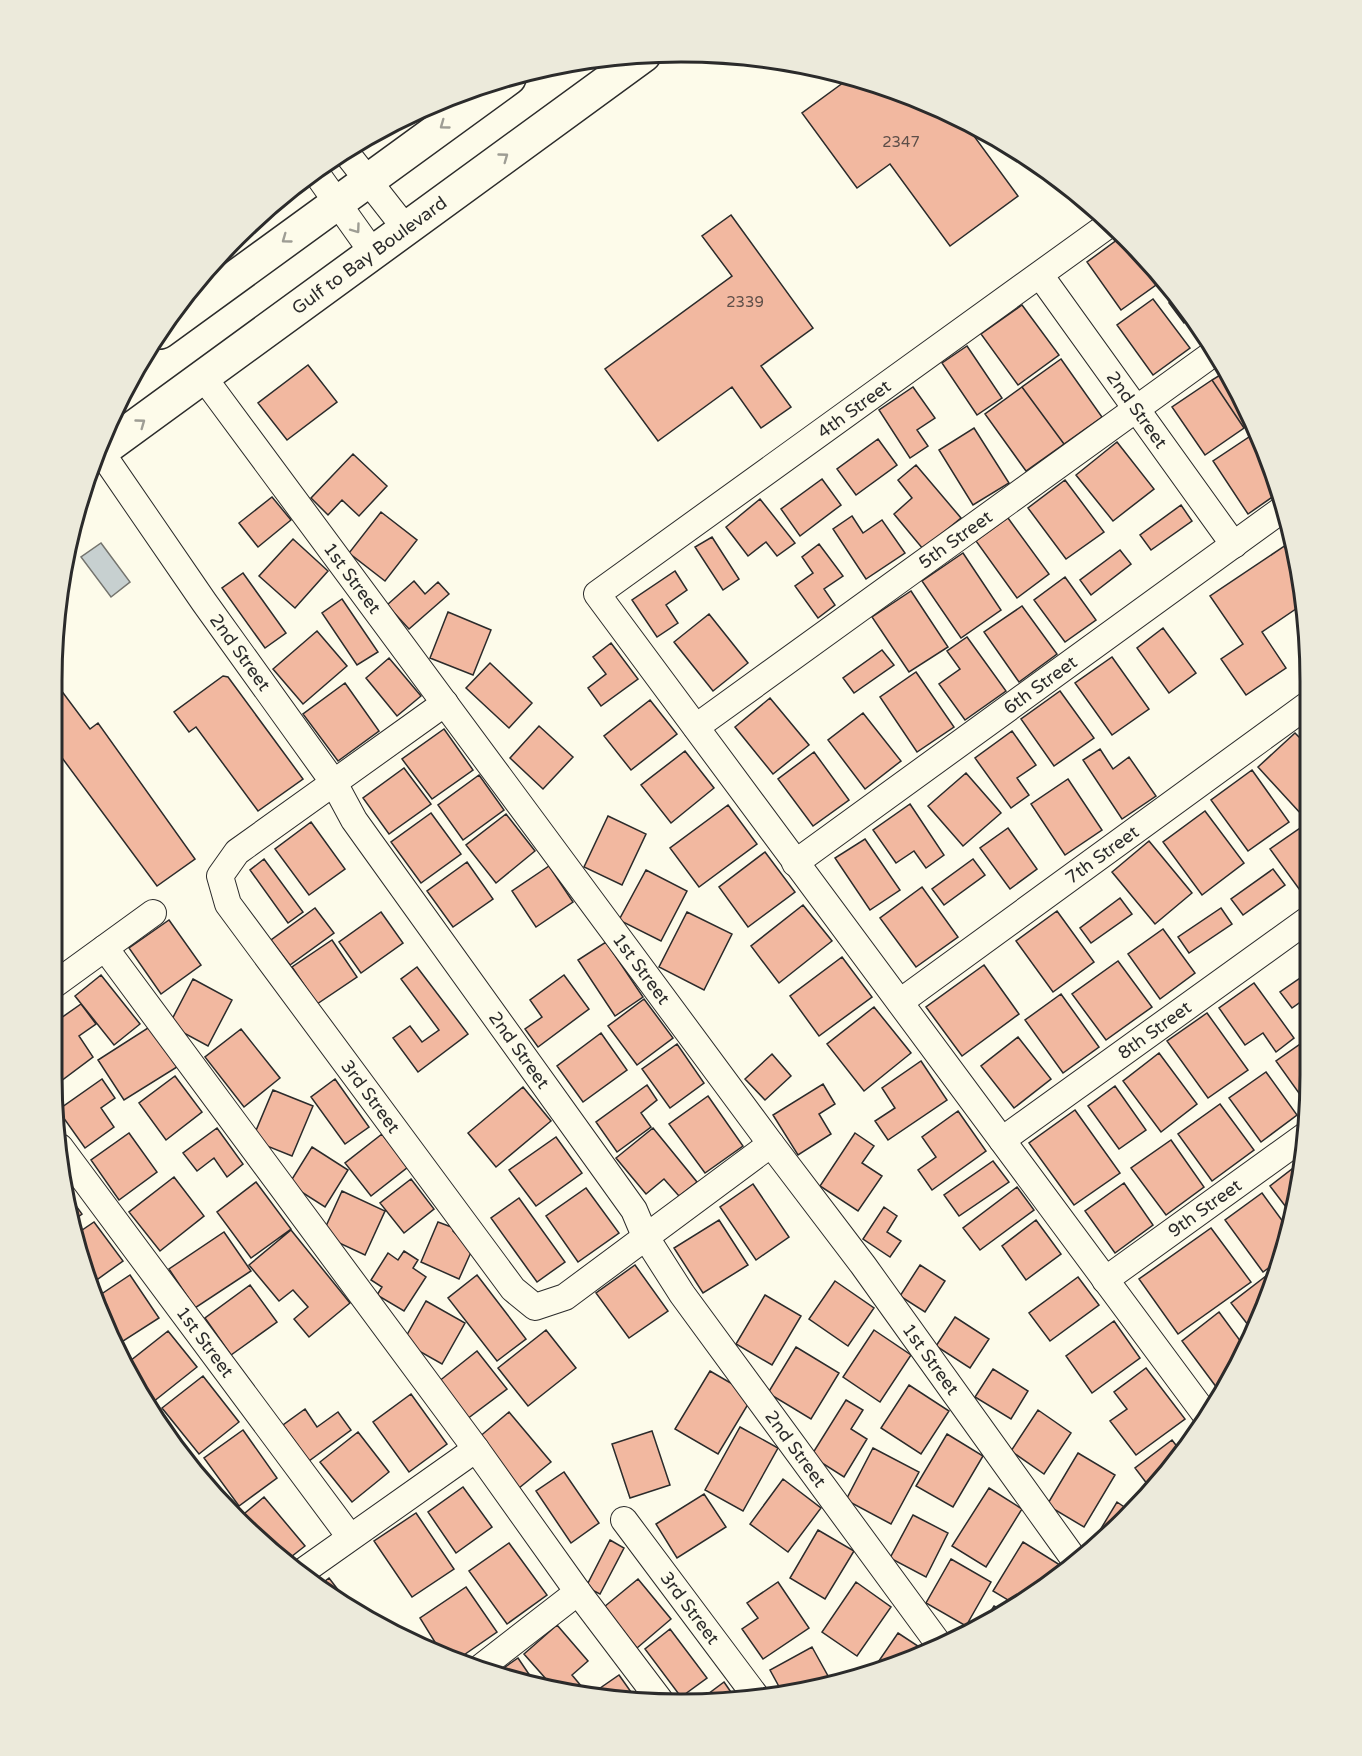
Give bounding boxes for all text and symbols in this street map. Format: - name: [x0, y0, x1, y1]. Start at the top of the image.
- one-way arrow: [440, 118, 451, 129]
- house number: 2347: [882, 133, 920, 151]
- one-way arrow: [497, 154, 508, 165]
- street label: Gulf to Bay Boulevard: [288, 192, 451, 319]
- one-way arrow: [349, 222, 360, 233]
- one-way arrow: [282, 232, 293, 243]
- house number: 2339: [726, 293, 764, 311]
- street label: 2nd Street: [1102, 367, 1172, 453]
- street label: 4th Street: [813, 375, 895, 443]
- one-way arrow: [134, 419, 145, 430]
- street label: 5th Street: [914, 506, 997, 574]
- street label: 1st Street: [319, 538, 386, 618]
- street label: 2nd Street: [205, 609, 275, 695]
- street label: 6th Street: [999, 651, 1081, 719]
- street label: 7th Street: [1061, 821, 1143, 889]
- street label: 1st Street: [608, 929, 675, 1009]
- street label: 8th Street: [1113, 996, 1196, 1064]
- street label: 2nd Street: [484, 1007, 554, 1093]
- street label: 3rd Street: [336, 1056, 405, 1138]
- street label: 9th Street: [1164, 1174, 1246, 1242]
- street label: 1st Street: [171, 1302, 239, 1382]
- street label: 1st Street: [897, 1319, 964, 1399]
- street label: 2nd Street: [760, 1406, 831, 1492]
- street label: 3rd Street: [655, 1567, 724, 1649]

